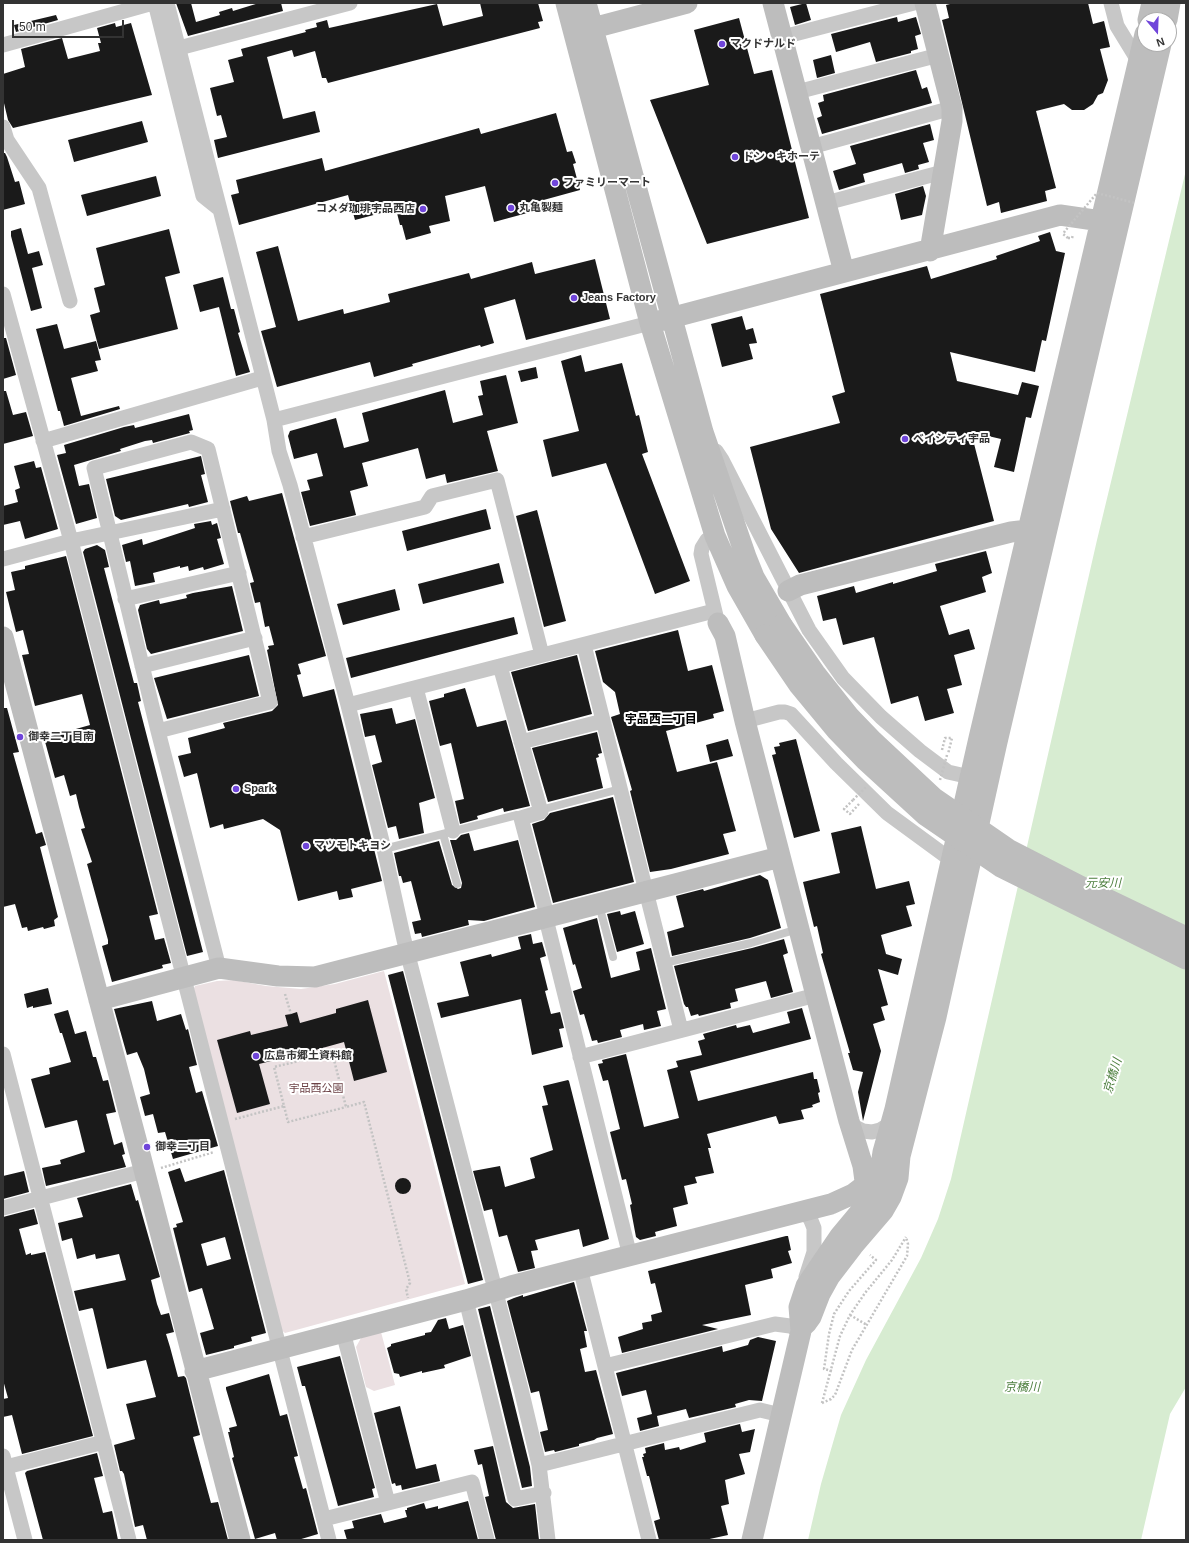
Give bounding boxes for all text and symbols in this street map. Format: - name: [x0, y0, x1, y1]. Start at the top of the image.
- scale bar: [14, 12, 126, 38]
- north arrow: [1137, 12, 1177, 52]
- text: 50 m: [19, 20, 46, 34]
- text: N: [1155, 35, 1166, 49]
- place label: マクドナルド: [730, 37, 796, 51]
- marker: マクドナルド: [717, 39, 727, 49]
- place label: ドン・キホーテ: [743, 150, 820, 164]
- marker: ドン・キホーテ: [730, 152, 740, 162]
- place label: ファミリーマート: [563, 176, 651, 190]
- marker: ファミリーマート: [550, 178, 560, 188]
- place label: 丸亀製麺: [519, 201, 563, 215]
- place label: コメダ珈琲宇品西店: [316, 202, 415, 216]
- marker: 丸亀製麺: [506, 203, 516, 213]
- marker: コメダ珈琲宇品西店: [418, 204, 428, 214]
- place label: Jeans Factory: [582, 291, 656, 305]
- marker: Jeans Factory: [569, 293, 579, 303]
- place label: ベイシティ宇品: [913, 432, 990, 446]
- marker: ベイシティ宇品: [900, 434, 910, 444]
- district label: 宇品西二丁目: [625, 713, 697, 727]
- place label: 御幸二丁目南: [28, 730, 94, 744]
- marker: 御幸二丁目南: [15, 732, 25, 742]
- place label: Spark: [244, 782, 275, 796]
- marker: Spark: [231, 784, 241, 794]
- place label: マツモトキヨシ: [314, 839, 391, 853]
- marker: マツモトキヨシ: [301, 841, 311, 851]
- water label: 元安川: [1085, 877, 1121, 891]
- place label: 広島市郷土資料館: [264, 1049, 352, 1063]
- marker: 広島市郷土資料館: [251, 1051, 261, 1061]
- water label: 京橋川: [1101, 1057, 1125, 1095]
- park label: 宇品西公園: [289, 1082, 343, 1096]
- place label: 御幸二丁目: [155, 1140, 210, 1154]
- marker: 御幸二丁目: [142, 1142, 152, 1152]
- water label: 京橋川: [1004, 1381, 1040, 1395]

